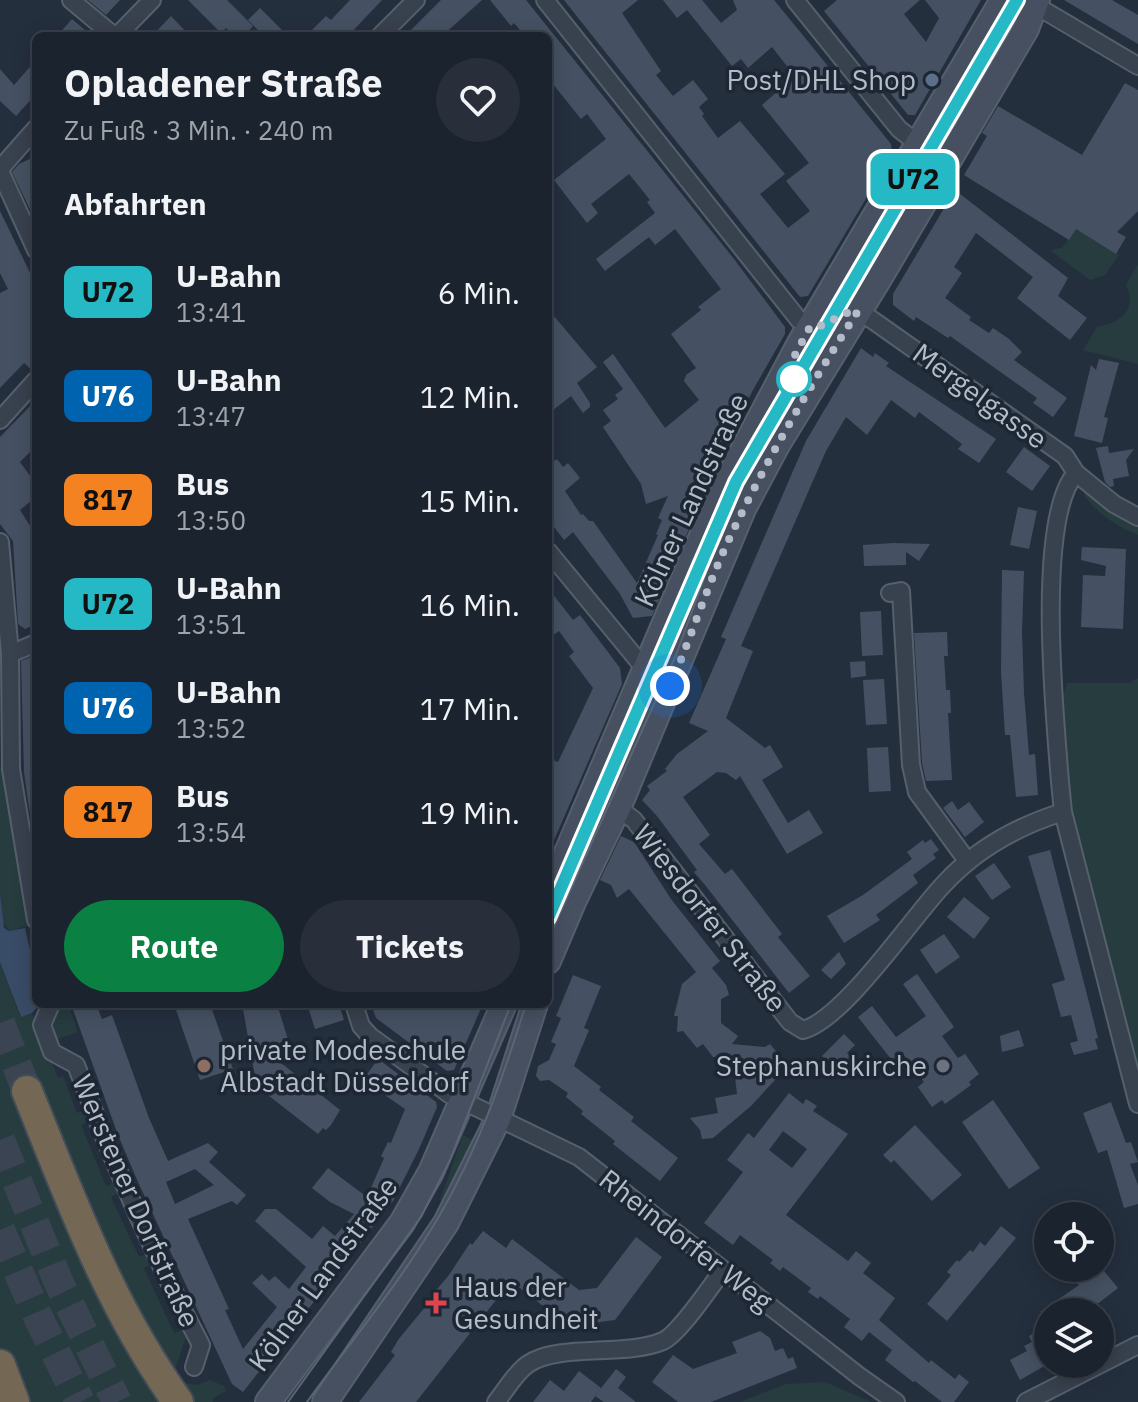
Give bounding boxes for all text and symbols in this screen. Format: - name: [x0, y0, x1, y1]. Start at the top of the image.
- text: Opladener Straße: [64, 58, 383, 107]
- button: heart: [436, 58, 520, 142]
- place label: Post/DHL Shop: [727, 61, 916, 98]
- marker: Post/DHL Shop: [923, 71, 941, 89]
- text: Zu Fuß · 3 Min. · 240 m: [64, 113, 333, 147]
- line badge: U72: [867, 153, 959, 205]
- text: U72: [886, 160, 940, 197]
- text: Abfahrten: [64, 184, 207, 223]
- text: U-Bahn: [176, 256, 282, 295]
- text: U72: [81, 273, 135, 310]
- text: 6 Min.: [438, 273, 520, 312]
- text: 13:41: [176, 295, 246, 329]
- street label: Mergelgasse: [906, 334, 1055, 457]
- text: U-Bahn: [176, 360, 282, 399]
- unlabelled marker: [777, 362, 811, 396]
- text: U76: [81, 377, 135, 414]
- text: 12 Min.: [420, 377, 520, 416]
- street label: Kölner Landstraße: [625, 387, 756, 612]
- text: 13:47: [176, 399, 246, 433]
- text: Bus: [176, 464, 229, 503]
- text: 817: [83, 481, 133, 518]
- text: 15 Min.: [420, 481, 520, 520]
- text: 13:50: [176, 503, 246, 537]
- text: U-Bahn: [176, 568, 282, 607]
- text: U72: [81, 585, 135, 622]
- text: 16 Min.: [420, 585, 520, 624]
- text: 13:51: [176, 607, 246, 641]
- your location: [650, 666, 690, 706]
- text: U-Bahn: [176, 672, 282, 711]
- text: U76: [81, 689, 135, 726]
- text: 17 Min.: [420, 689, 520, 728]
- text: 13:52: [176, 711, 246, 745]
- text: Bus: [176, 776, 229, 815]
- text: 817: [83, 793, 133, 830]
- text: 19 Min.: [420, 793, 520, 832]
- text: 13:54: [176, 815, 246, 849]
- street label: Wiesdorfer Straße: [625, 816, 795, 1019]
- button: Route: [64, 900, 284, 992]
- button: Tickets: [300, 900, 520, 992]
- place label: private Modeschule Albstadt Düsseldorf: [220, 1031, 469, 1100]
- place label: Stephanuskirche: [716, 1047, 927, 1084]
- marker: private Modeschule Albstadt Düsseldorf: [195, 1057, 213, 1075]
- marker: Stephanuskirche: [934, 1057, 952, 1075]
- street label: Werstener Dorfstraße: [64, 1069, 209, 1333]
- street label: Rheindorfer Weg: [592, 1160, 781, 1319]
- street label: Kölner Landstraße: [240, 1169, 406, 1378]
- map controls: [1034, 1202, 1114, 1378]
- button: locate: [1034, 1202, 1114, 1282]
- place label: Haus der Gesundheit: [454, 1268, 599, 1337]
- marker: Haus der Gesundheit: [425, 1292, 447, 1314]
- button: layers: [1034, 1298, 1114, 1378]

